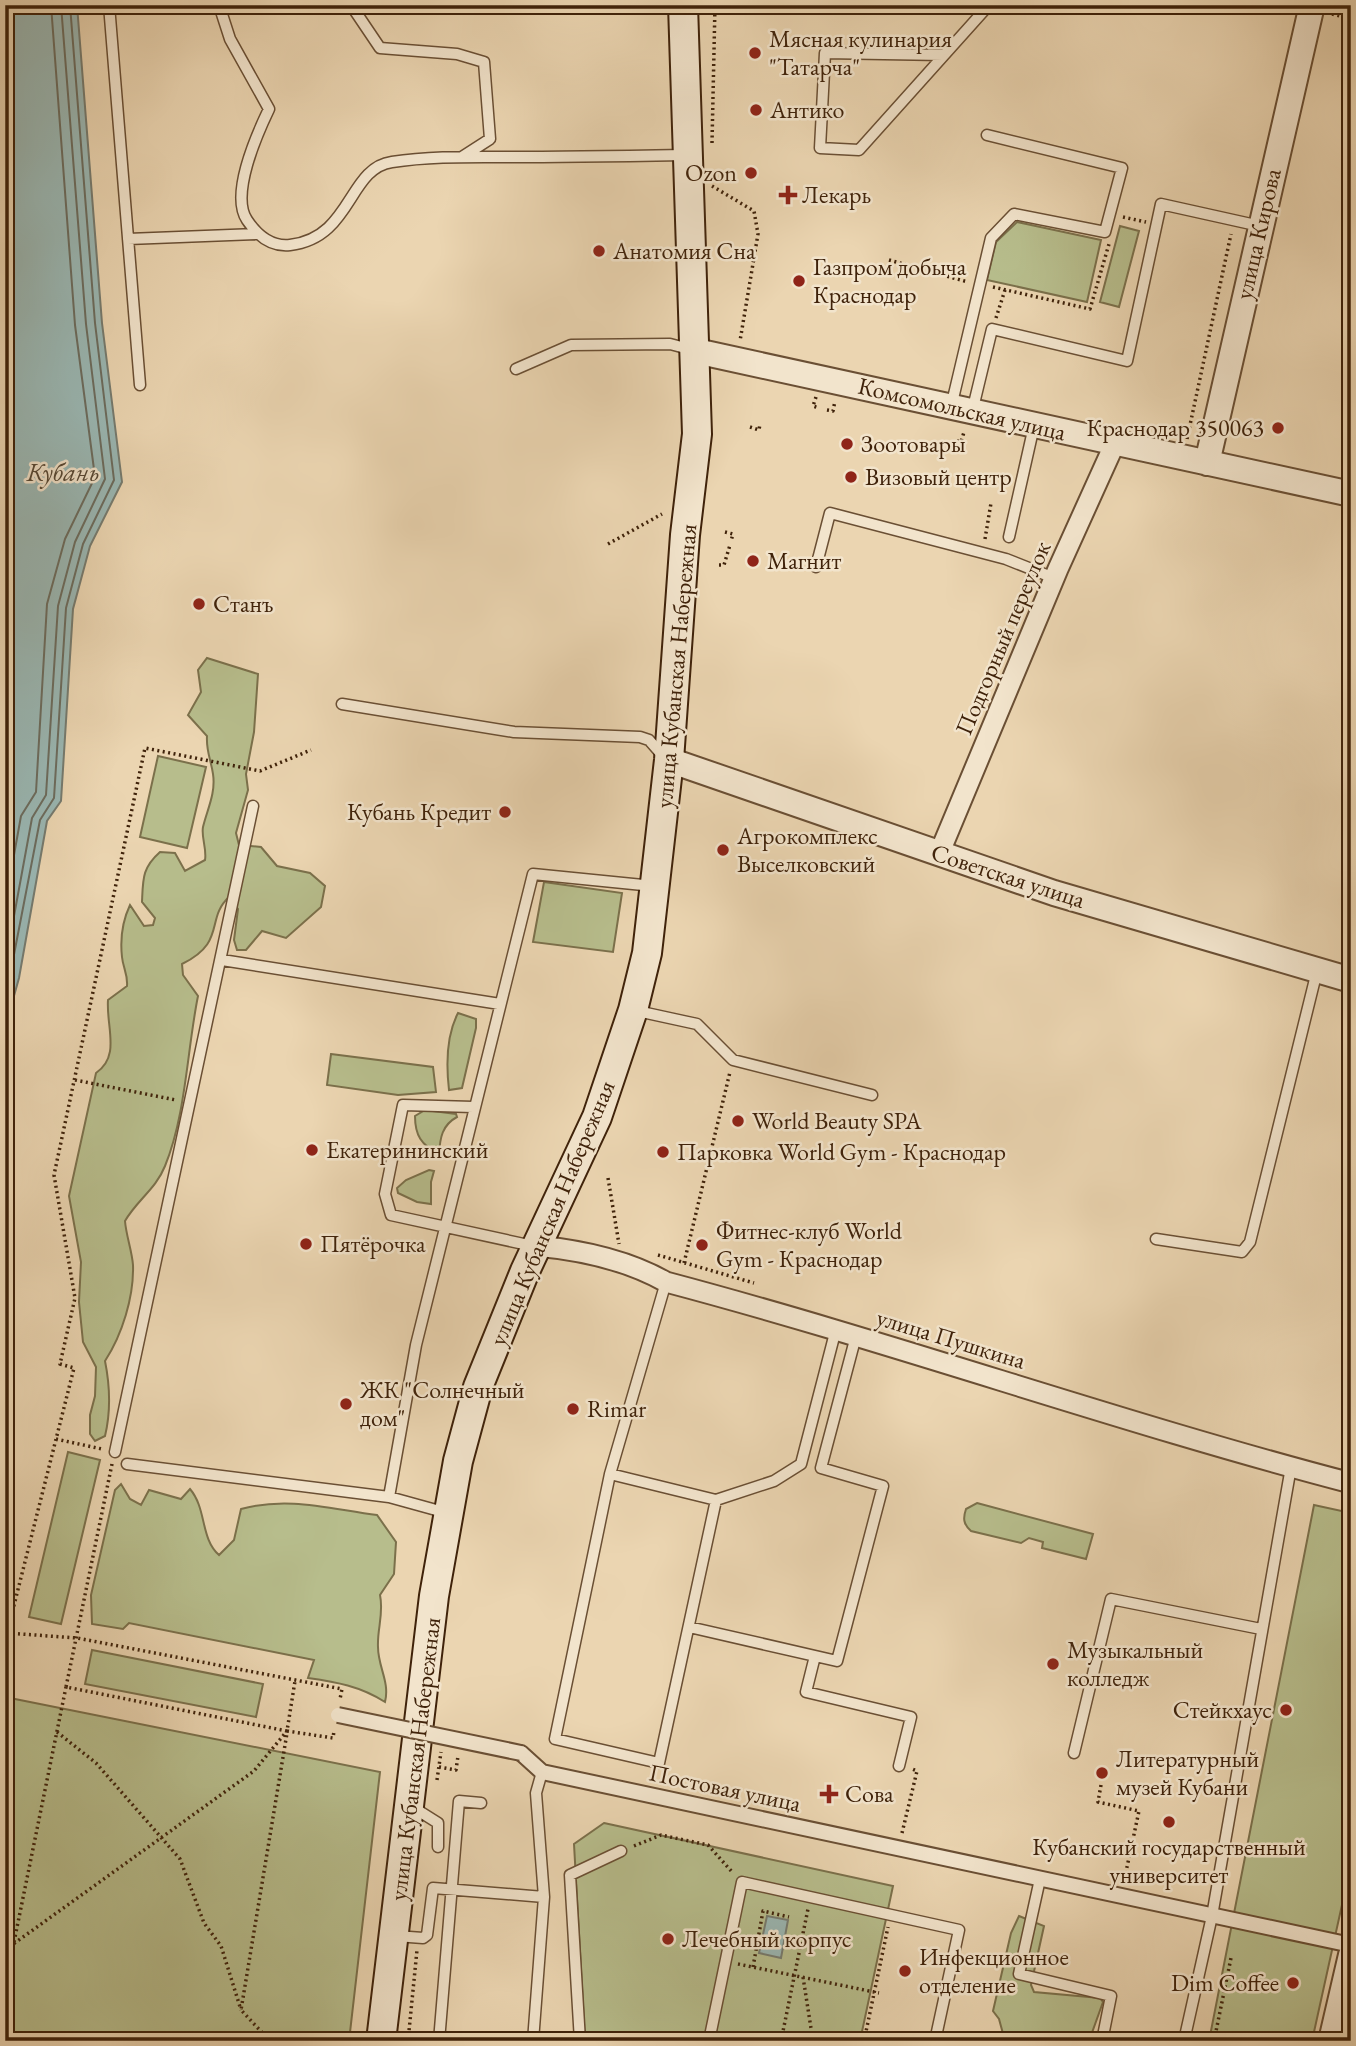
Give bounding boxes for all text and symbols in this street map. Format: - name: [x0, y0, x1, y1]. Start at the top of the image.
- place label: Мясная кулинария "Татарча": [769, 23, 952, 82]
- marker: Мясная кулинария "Татарча": [747, 45, 763, 61]
- place label: Антико: [769, 94, 845, 125]
- marker: Антико: [748, 102, 764, 118]
- place label: Ozon: [685, 157, 737, 188]
- marker: Ozon: [743, 165, 759, 181]
- street label: улица Кирова: [1227, 165, 1288, 302]
- place label: Лекарь: [802, 179, 871, 210]
- marker: Лекарь: [780, 187, 796, 203]
- place label: Анатомия Сна: [612, 235, 756, 266]
- marker: Анатомия Сна: [591, 243, 607, 259]
- place label: Газпром добыча Краснодар: [813, 251, 967, 310]
- marker: Газпром добыча Краснодар: [791, 273, 807, 289]
- street label: Комсомольская улица: [855, 370, 1069, 448]
- place label: Краснодар 350063: [1087, 412, 1264, 443]
- marker: Краснодар 350063: [1270, 420, 1286, 436]
- place label: Зоотовары: [861, 428, 966, 459]
- marker: Зоотовары: [839, 436, 855, 452]
- water label: Кубань: [25, 455, 100, 489]
- place label: Визовый центр: [865, 461, 1012, 492]
- marker: Визовый центр: [843, 469, 859, 485]
- street label: улица Кубанская Набережная: [648, 522, 703, 809]
- street label: Подгорный переулок: [948, 536, 1058, 739]
- place label: Магнит: [767, 545, 841, 576]
- marker: Магнит: [745, 553, 761, 569]
- place label: Станъ: [213, 588, 273, 619]
- marker: Станъ: [191, 596, 207, 612]
- place label: Кубань Кредит: [347, 796, 491, 827]
- marker: Кубань Кредит: [497, 804, 513, 820]
- place label: Агрокомплекс Выселковский: [736, 820, 878, 879]
- street label: Советская улица: [927, 836, 1089, 915]
- marker: Агрокомплекс Выселковский: [715, 842, 731, 858]
- street label: улица Кубанская Набережная: [482, 1075, 622, 1350]
- place label: World Beauty SPA: [752, 1105, 922, 1136]
- marker: World Beauty SPA: [730, 1113, 746, 1129]
- place label: Екатерининский: [326, 1134, 489, 1165]
- place label: Парковка World Gym - Краснодар: [677, 1136, 1006, 1167]
- marker: Екатерининский: [304, 1142, 320, 1158]
- marker: Парковка World Gym - Краснодар: [655, 1144, 671, 1160]
- place label: Фитнес-клуб World Gym - Краснодар: [716, 1215, 903, 1274]
- place label: Пятёрочка: [320, 1228, 426, 1259]
- marker: Пятёрочка: [298, 1236, 314, 1252]
- marker: Фитнес-клуб World Gym - Краснодар: [694, 1237, 710, 1253]
- street label: улица Пушкина: [873, 1301, 1030, 1376]
- place label: ЖК "Солнечный дом": [359, 1374, 525, 1433]
- place label: Rimar: [587, 1393, 646, 1424]
- marker: ЖК "Солнечный дом": [338, 1396, 354, 1412]
- marker: Rimar: [565, 1401, 581, 1417]
- street label: улица Кубанская Набережная: [382, 1615, 447, 1902]
- place label: Музыкальный колледж: [1067, 1634, 1203, 1693]
- marker: Музыкальный колледж: [1045, 1656, 1061, 1672]
- place label: Стейкхаус: [1173, 1694, 1272, 1725]
- marker: Стейкхаус: [1278, 1702, 1294, 1718]
- place label: Литературный музей Кубани: [1116, 1743, 1259, 1802]
- street label: Постовая улица: [646, 1756, 804, 1819]
- marker: Литературный музей Кубани: [1094, 1765, 1110, 1781]
- place label: Сова: [845, 1778, 894, 1809]
- marker: Сова: [819, 1784, 839, 1804]
- marker: Кубанский государственный университет: [1161, 1814, 1177, 1830]
- place label: Кубанский государственный университет: [1032, 1831, 1306, 1890]
- place label: Лечебный корпус: [682, 1923, 852, 1954]
- marker: Лечебный корпус: [660, 1931, 676, 1947]
- place label: Инфекционное отделение: [919, 1941, 1069, 2000]
- marker: Инфекционное отделение: [897, 1963, 913, 1979]
- place label: Dim Coffee: [1171, 1967, 1279, 1998]
- marker: Dim Coffee: [1285, 1975, 1301, 1991]

